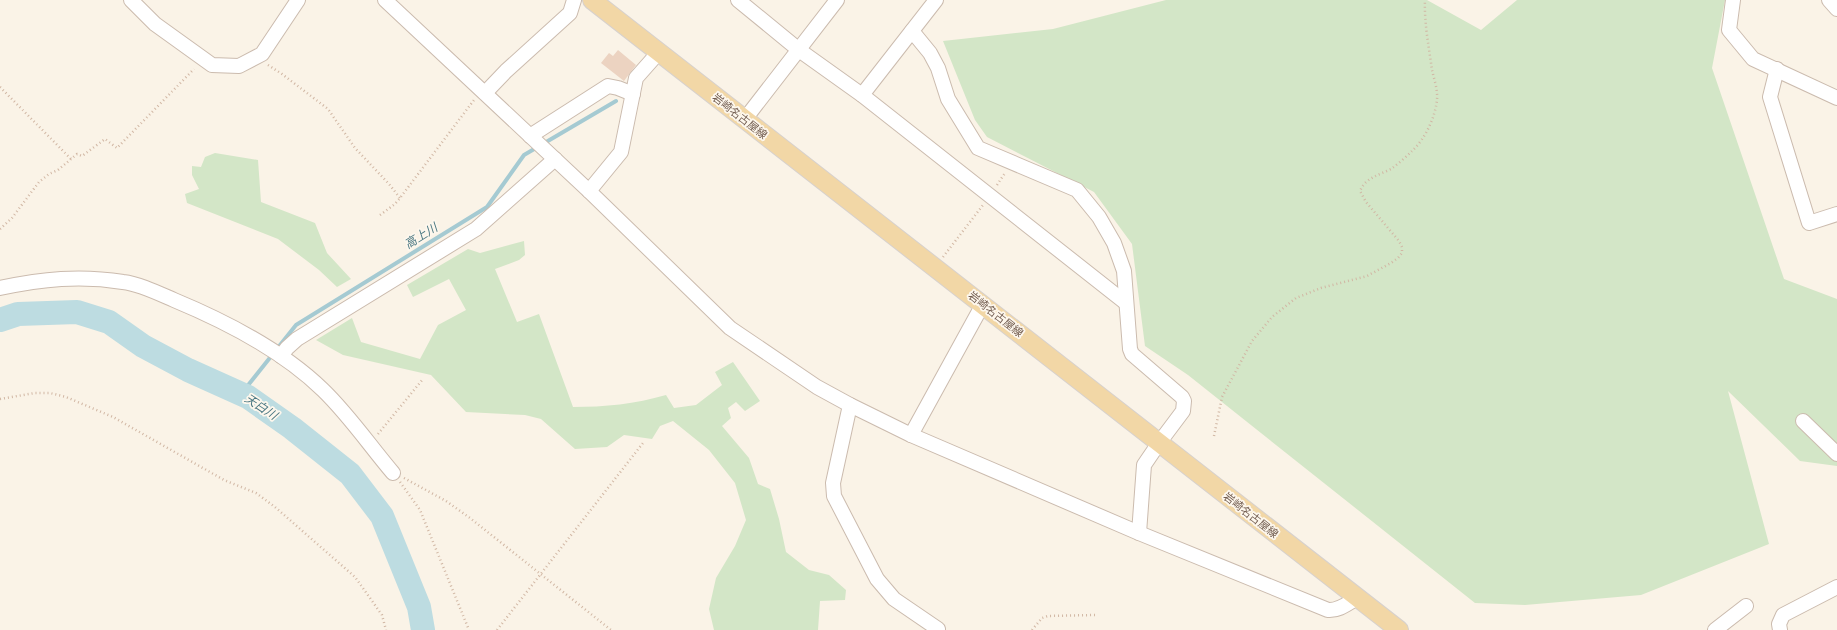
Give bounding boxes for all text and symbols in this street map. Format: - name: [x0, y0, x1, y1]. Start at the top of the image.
- street label: 岩崎名古屋線: [710, 91, 770, 142]
- water label: 高上川: [402, 219, 442, 251]
- street label: 岩崎名古屋線: [966, 289, 1026, 340]
- water label: 天白川: [242, 391, 282, 424]
- street label: 岩崎名古屋線: [1221, 490, 1281, 541]

